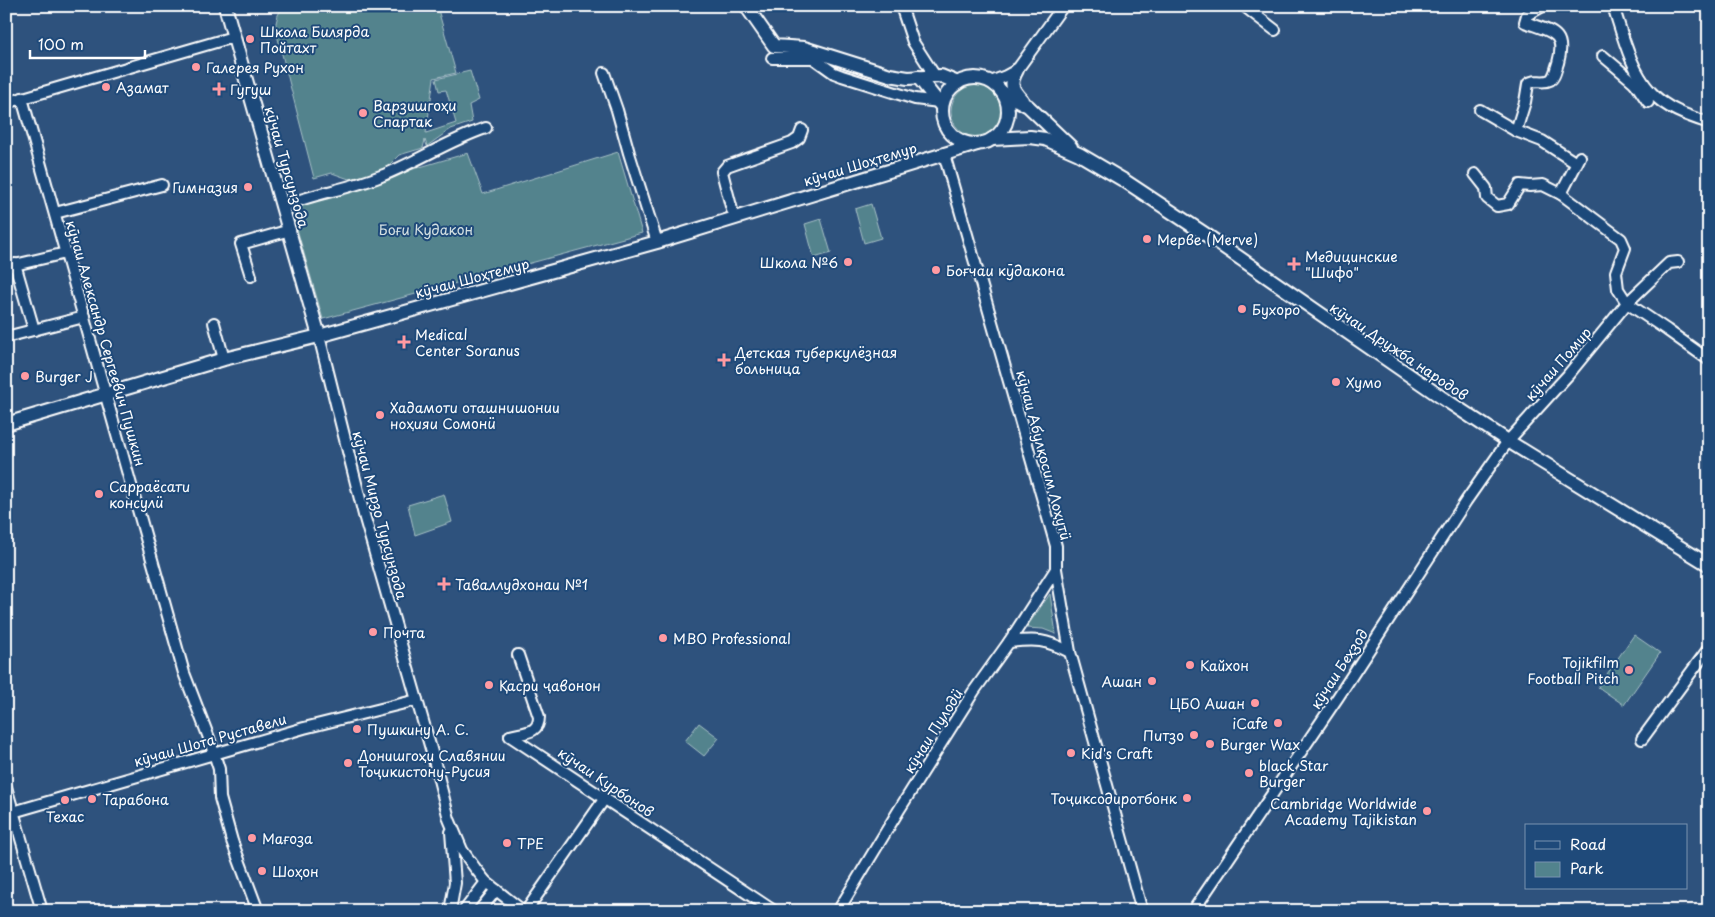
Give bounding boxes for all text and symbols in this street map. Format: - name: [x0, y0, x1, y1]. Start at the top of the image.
- place label: Школа Билярда Пойтахт: [260, 21, 370, 58]
- scale bar: [30, 28, 145, 60]
- text: 100 m: [38, 32, 84, 55]
- marker: Школа Билярда Пойтахт: [244, 33, 256, 45]
- place label: Галерея Рухон: [206, 57, 304, 78]
- marker: Галерея Рухон: [190, 61, 202, 73]
- place label: Азамат: [116, 77, 169, 98]
- place label: Гугуш: [230, 79, 271, 100]
- marker: Азамат: [100, 81, 112, 93]
- marker: Гугуш: [212, 82, 226, 96]
- place label: Варзишгоҳи Спартак: [373, 95, 457, 132]
- street label: кӯчаи Турсунзода: [260, 104, 315, 231]
- marker: Варзишгоҳи Спартак: [357, 107, 369, 119]
- street label: кӯчаи Шоҳтемур: [801, 137, 919, 191]
- place label: Гимназия: [172, 177, 238, 198]
- marker: Гимназия: [242, 181, 254, 193]
- street label: кӯчаи Александр Сергеевич Пушкин: [61, 217, 151, 469]
- park label: Боғи Кудакон: [379, 219, 473, 240]
- place label: Мерве (Merve): [1157, 229, 1258, 250]
- marker: Мерве (Merve): [1141, 233, 1153, 245]
- place label: Медицинские "Шифо": [1305, 246, 1398, 283]
- place label: Школа №6: [760, 252, 838, 273]
- street label: кӯчаи Шоҳтемур: [412, 253, 532, 303]
- marker: Школа №6: [842, 256, 854, 268]
- marker: Медицинские "Шифо": [1287, 257, 1301, 271]
- place label: Боғчаи кӯдакона: [946, 260, 1065, 281]
- marker: Боғчаи кӯдакона: [930, 264, 942, 276]
- street label: кӯчаи Дружба народов: [1326, 297, 1472, 405]
- place label: Бухоро: [1252, 299, 1300, 320]
- marker: Бухоро: [1236, 303, 1248, 315]
- street label: кӯчаи Помир: [1520, 322, 1596, 406]
- place label: Medical Center Soranus: [415, 324, 520, 361]
- marker: Medical Center Soranus: [397, 335, 411, 349]
- place label: Детская туберкулёзная больница: [734, 342, 897, 379]
- marker: Детская туберкулёзная больница: [717, 353, 731, 367]
- place label: Burger J: [35, 366, 93, 387]
- street label: кӯчаи Абулқосим Лоҳутӣ: [1011, 368, 1077, 542]
- marker: Burger J: [19, 370, 31, 382]
- place label: Хумо: [1346, 372, 1382, 393]
- marker: Хумо: [1330, 376, 1342, 388]
- place label: Хадамоти оташнишонии ноҳияи Сомонӣ: [390, 397, 560, 434]
- marker: Хадамоти оташнишонии ноҳияи Сомонӣ: [374, 409, 386, 421]
- street label: кӯчаи Мирзо Турсунзода: [347, 428, 413, 602]
- place label: Сарраёсати консулӣ: [109, 476, 190, 513]
- marker: Сарраёсати консулӣ: [93, 488, 105, 500]
- place label: Таваллудхонаи №1: [455, 574, 588, 595]
- marker: Таваллудхонаи №1: [437, 577, 451, 591]
- place label: Почта: [383, 622, 425, 643]
- street label: кӯчаи Беҳзод: [1305, 625, 1373, 713]
- marker: Почта: [367, 626, 379, 638]
- place label: MBO Professional: [673, 628, 791, 649]
- marker: MBO Professional: [657, 632, 669, 644]
- place label: Tojikfilm Football Pitch: [1527, 652, 1619, 689]
- place label: Кайхон: [1200, 655, 1249, 676]
- marker: Кайхон: [1184, 659, 1196, 671]
- marker: Tojikfilm Football Pitch: [1623, 664, 1635, 676]
- place label: Ашан: [1102, 671, 1142, 692]
- place label: Қасри ҷавонон: [499, 675, 601, 696]
- marker: Ашан: [1146, 675, 1158, 687]
- marker: Қасри ҷавонон: [483, 679, 495, 691]
- street label: кӯчаи Пулодӣ: [899, 684, 967, 778]
- place label: ЦБО Ашан: [1170, 693, 1245, 714]
- marker: ЦБО Ашан: [1249, 697, 1261, 709]
- street label: кӯчаи Шота Руставели: [131, 708, 289, 772]
- place label: iCafe: [1232, 713, 1268, 734]
- marker: iCafe: [1272, 717, 1284, 729]
- place label: Пушкину А. С.: [367, 719, 469, 740]
- marker: Пушкину А. С.: [351, 723, 363, 735]
- place label: Питзо: [1143, 725, 1184, 746]
- marker: Питзо: [1188, 729, 1200, 741]
- place label: Burger Wax: [1220, 734, 1300, 755]
- marker: Burger Wax: [1204, 738, 1216, 750]
- street label: кӯчаи Курбонов: [554, 742, 658, 822]
- place label: Kid's Craft: [1081, 743, 1153, 764]
- place label: Донишгоҳи Славянии Тоҷикистону-Русия: [357, 745, 506, 782]
- marker: Kid's Craft: [1065, 747, 1077, 759]
- place label: black Star Burger: [1259, 755, 1329, 792]
- marker: Донишгоҳи Славянии Тоҷикистону-Русия: [342, 757, 354, 769]
- marker: black Star Burger: [1243, 767, 1255, 779]
- place label: Тоҷиксодиротбонк: [1051, 788, 1178, 809]
- place label: Тарабона: [102, 789, 169, 810]
- marker: Тоҷиксодиротбонк: [1181, 792, 1193, 804]
- marker: Тарабона: [86, 793, 98, 805]
- place label: Cambridge Worldwide Academy Tajikistan: [1270, 793, 1417, 830]
- marker: Техас: [59, 794, 71, 806]
- marker: Cambridge Worldwide Academy Tajikistan: [1421, 805, 1433, 817]
- place label: Техас: [46, 806, 84, 827]
- legend: [1525, 824, 1688, 890]
- place label: Мағоза: [262, 828, 313, 849]
- marker: Мағоза: [246, 832, 258, 844]
- text: Road: [1570, 832, 1606, 855]
- place label: TPE: [517, 833, 544, 854]
- marker: TPE: [501, 837, 513, 849]
- text: Park: [1570, 856, 1604, 879]
- place label: Шоҳон: [272, 861, 319, 882]
- marker: Шоҳон: [256, 865, 268, 877]

